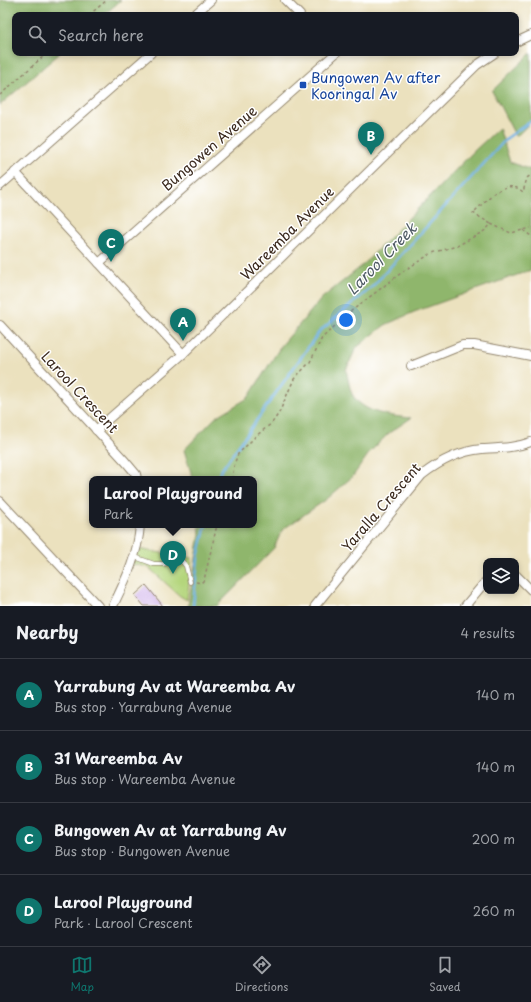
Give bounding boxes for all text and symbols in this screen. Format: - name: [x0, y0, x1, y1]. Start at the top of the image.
- search box: [12, 12, 519, 56]
- icon: search: [26, 23, 48, 45]
- text: Search here: [58, 23, 144, 46]
- place label: Bungowen Av after Kooringal Av: [311, 67, 441, 104]
- marker: Bungowen Av after Kooringal Av: [298, 80, 308, 90]
- street label: Bungowen Avenue: [157, 100, 262, 195]
- pin: B: [358, 122, 384, 155]
- street label: Wareemba Avenue: [235, 181, 339, 285]
- water label: Larool Creek: [340, 216, 422, 299]
- pin: C: [98, 229, 124, 262]
- pin: A: [170, 308, 196, 341]
- your location: [336, 310, 356, 330]
- street label: Larool Crescent: [36, 346, 124, 438]
- street label: Yaralla Crescent: [336, 458, 426, 556]
- popup: [89, 476, 257, 528]
- text: Larool Playground: [104, 481, 242, 504]
- text: Park: [104, 504, 133, 523]
- pin: D: [160, 541, 186, 574]
- map controls: [483, 558, 519, 594]
- button: layers: [483, 558, 519, 594]
- text: Nearby: [16, 619, 78, 645]
- text: 4 results: [461, 623, 515, 642]
- text: Yarrabung Av at Wareemba Av: [54, 674, 295, 697]
- text: A: [24, 685, 34, 704]
- text: 140 m: [476, 685, 515, 704]
- text: Bus stop · Yarrabung Avenue: [54, 697, 232, 716]
- text: 31 Wareemba Av: [54, 746, 182, 769]
- text: B: [25, 757, 33, 776]
- text: 140 m: [476, 757, 515, 776]
- text: Bus stop · Wareemba Avenue: [54, 769, 235, 788]
- text: Bungowen Av at Yarrabung Av: [54, 818, 286, 841]
- text: C: [24, 829, 34, 848]
- text: 200 m: [472, 829, 515, 848]
- text: Bus stop · Bungowen Avenue: [54, 841, 230, 860]
- text: Larool Playground: [54, 890, 192, 913]
- text: D: [24, 901, 34, 920]
- text: 260 m: [473, 901, 515, 920]
- text: Park · Larool Crescent: [54, 913, 193, 932]
- tab: Map: [70, 954, 94, 995]
- tab: Directions: [235, 954, 288, 995]
- tab: Saved: [429, 954, 461, 995]

